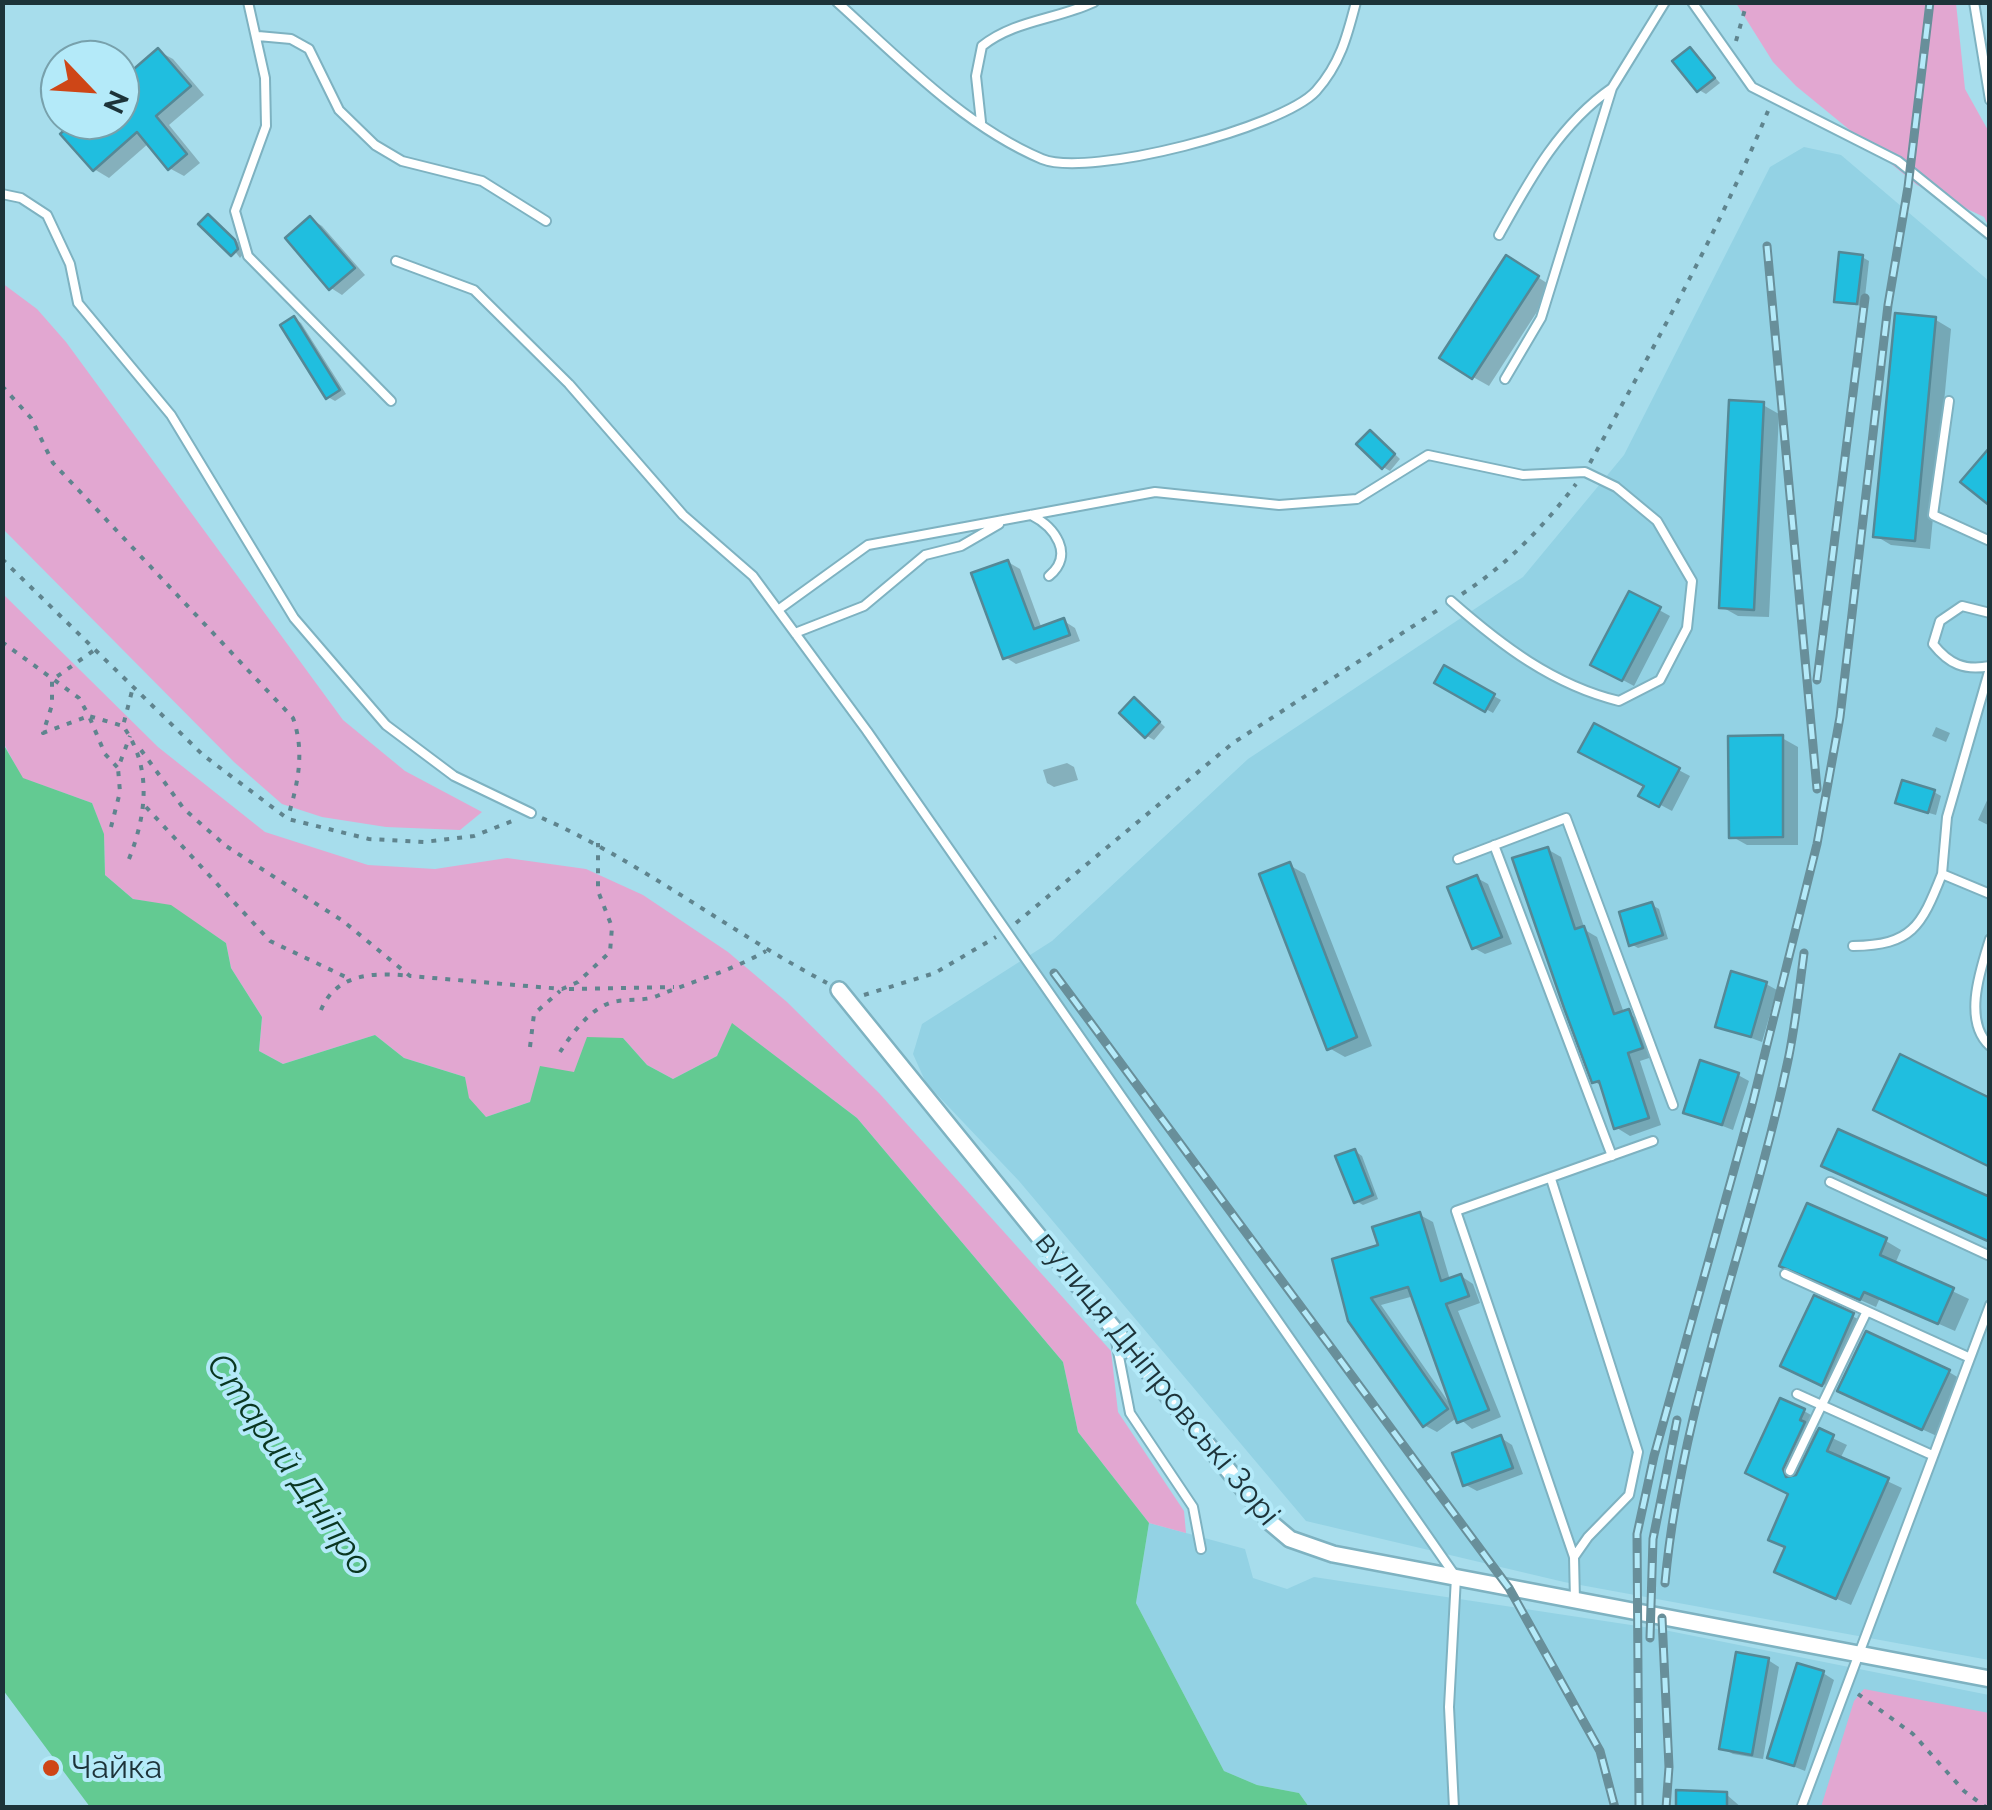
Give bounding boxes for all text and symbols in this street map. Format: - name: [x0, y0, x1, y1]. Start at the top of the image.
- north arrow: [40, 40, 140, 140]
- text: N: [96, 85, 135, 119]
- street label: вулиця Дніпровські Зорі: [1027, 1224, 1287, 1534]
- water label: Старий Дніпро: [197, 1346, 381, 1584]
- place label: Чайка: [71, 1749, 162, 1787]
- marker: Чайка: [40, 1757, 62, 1779]

